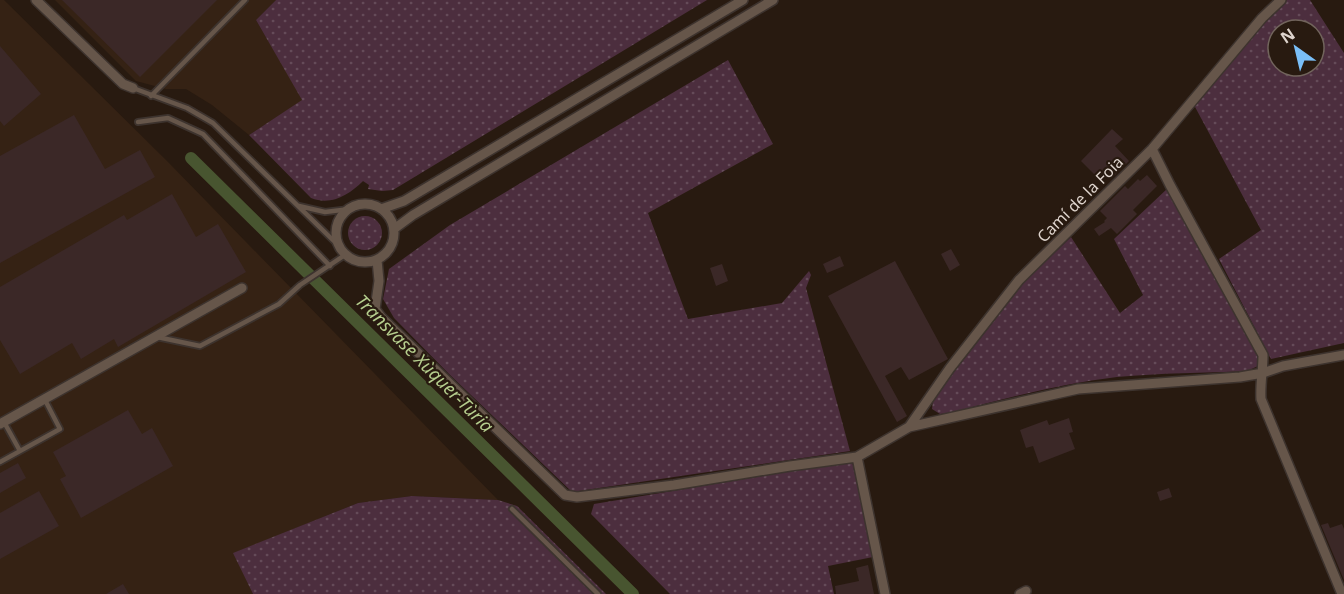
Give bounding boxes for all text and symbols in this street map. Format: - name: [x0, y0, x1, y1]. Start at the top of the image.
- north arrow: [1266, 18, 1326, 78]
- text: N: [1276, 23, 1299, 48]
- street label: Camí de la Foia: [1032, 151, 1128, 247]
- water label: Transvase Xùquer-Tùria: [351, 289, 499, 437]

